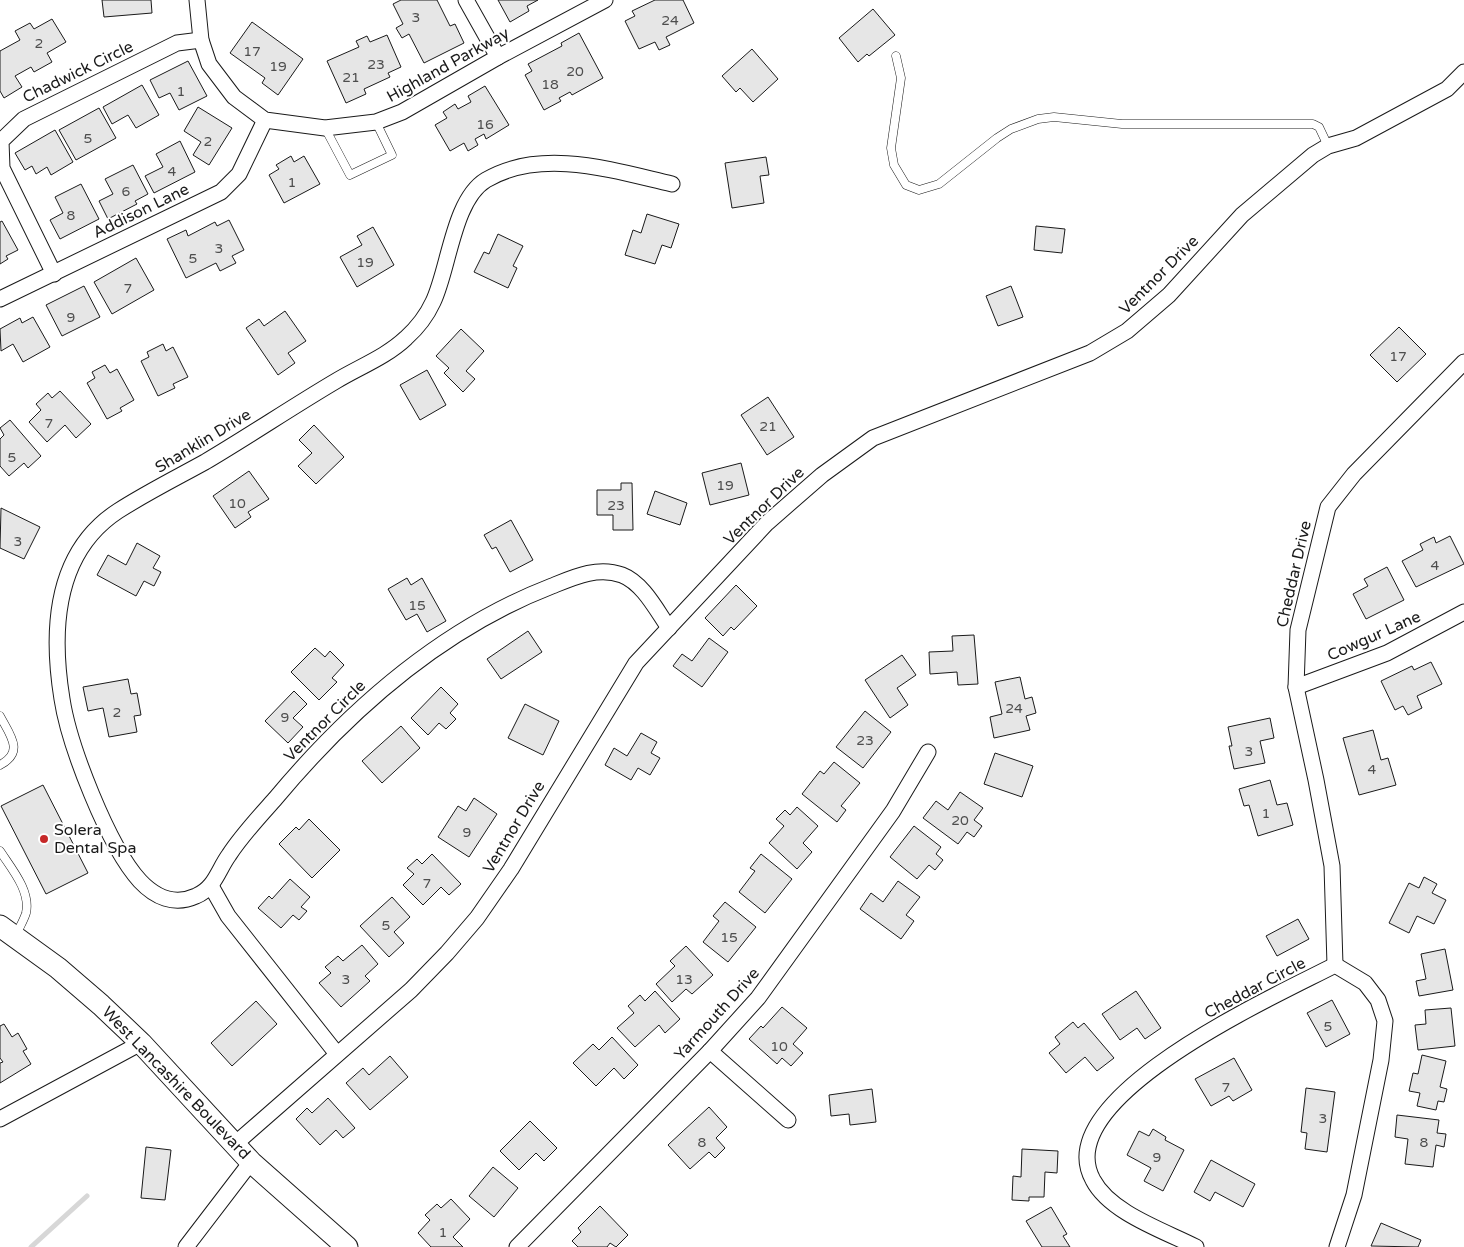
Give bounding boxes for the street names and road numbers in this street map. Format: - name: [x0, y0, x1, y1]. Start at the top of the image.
- street label: Highland Parkway: [383, 23, 513, 107]
- street label: Chadwick Circle: [19, 37, 137, 107]
- street label: Addison Lane: [90, 179, 192, 243]
- street label: Ventnor Drive: [1115, 231, 1203, 319]
- street label: Shanklin Drive: [151, 405, 255, 477]
- street label: Ventnor Drive: [720, 463, 808, 549]
- street label: Cheddar Drive: [1272, 519, 1316, 629]
- street label: Cowgur Lane: [1324, 606, 1424, 666]
- street label: Ventnor Circle: [280, 676, 370, 766]
- street label: Ventnor Drive: [479, 777, 549, 877]
- street label: Cheddar Circle: [1201, 953, 1309, 1023]
- street label: Yarmouth Drive: [670, 964, 764, 1064]
- street label: West Lancashire Boulevard: [98, 1002, 254, 1164]

